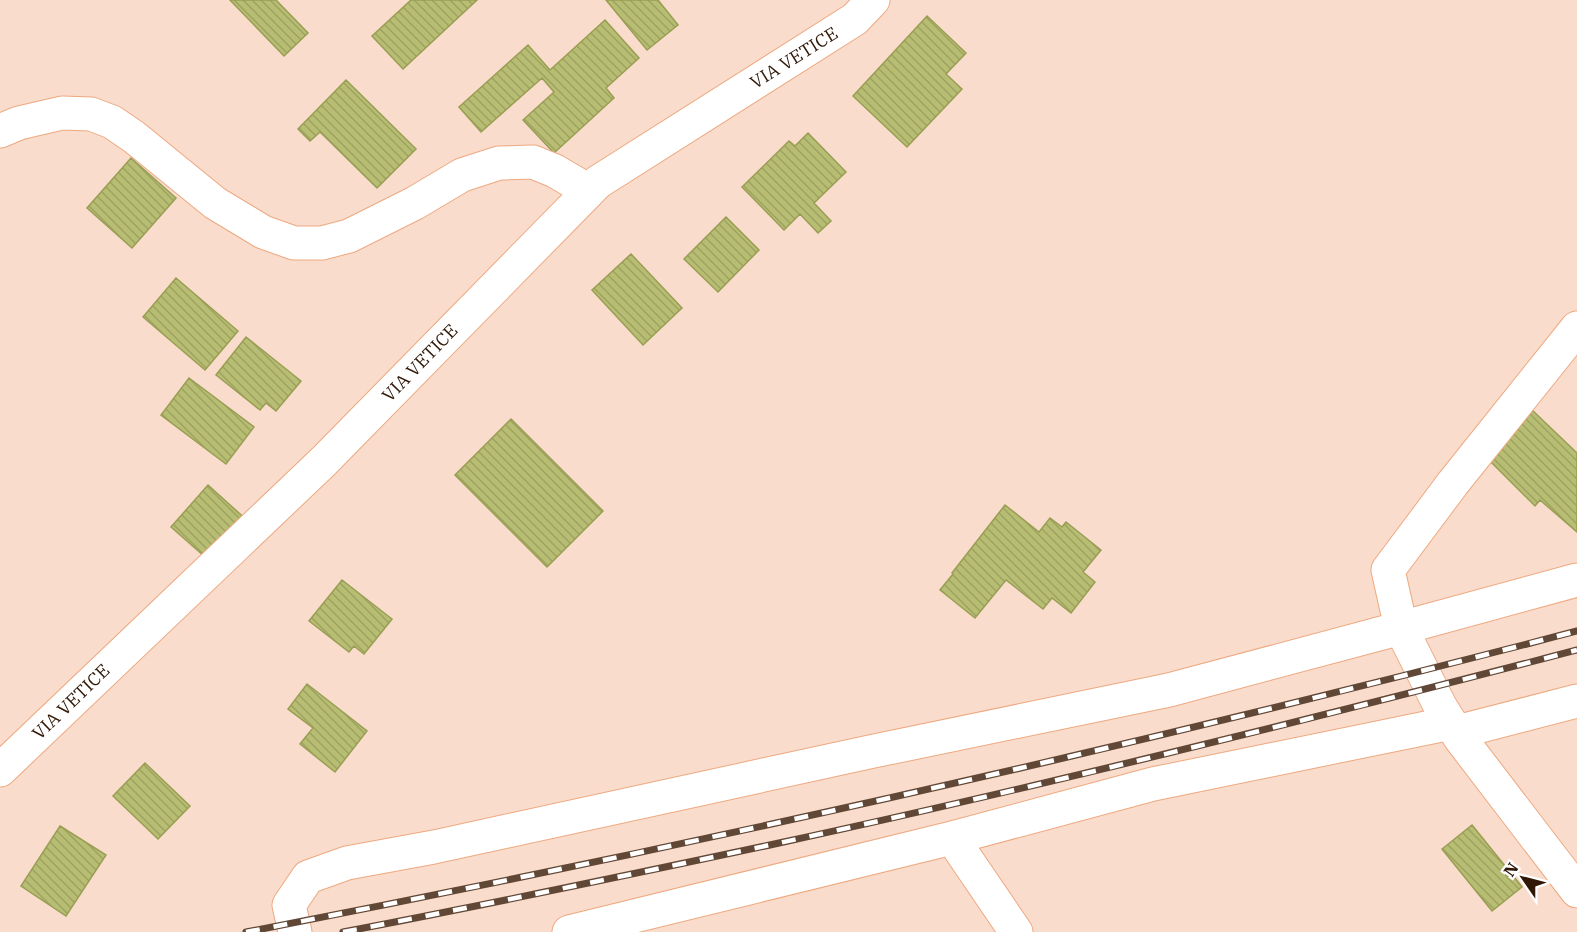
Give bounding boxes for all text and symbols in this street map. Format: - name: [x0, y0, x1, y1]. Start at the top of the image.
- street label: VIA VETICE: [745, 21, 842, 94]
- street label: VIA VETICE: [377, 319, 462, 406]
- street label: VIA VETICE: [27, 659, 114, 744]
- north arrow: [1493, 848, 1553, 908]
- text: N: [1499, 858, 1523, 880]

